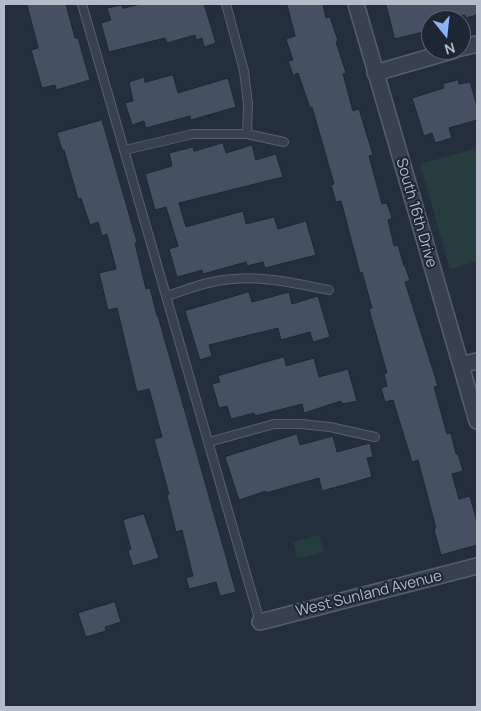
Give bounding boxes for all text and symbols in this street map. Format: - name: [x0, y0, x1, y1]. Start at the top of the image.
- north arrow: [421, 10, 471, 60]
- text: N: [443, 38, 457, 59]
- street label: South 16th Drive: [392, 156, 440, 270]
- street label: West Sunland Avenue: [294, 567, 444, 621]

